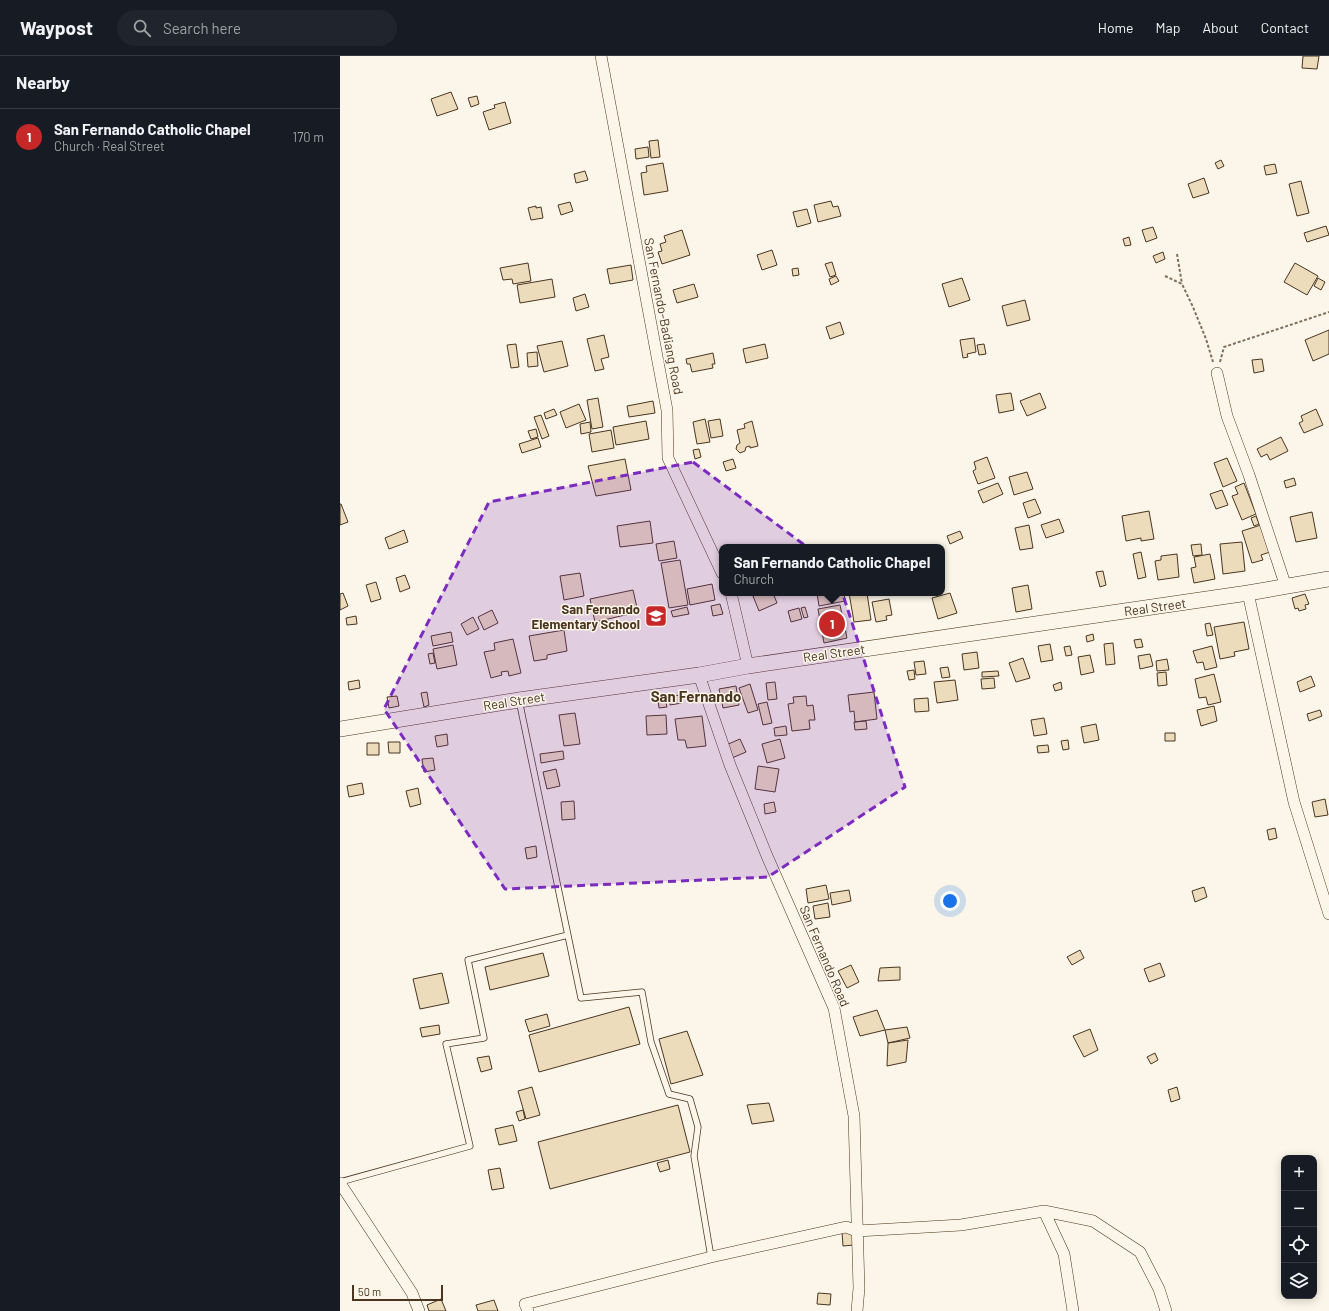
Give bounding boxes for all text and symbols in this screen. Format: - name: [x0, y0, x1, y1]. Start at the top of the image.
- search box: [117, 10, 397, 46]
- text: Waypost: [20, 16, 93, 39]
- icon: search: [131, 17, 153, 39]
- text: Search here: [163, 19, 241, 37]
- text: Home: [1098, 19, 1134, 36]
- text: Map: [1156, 19, 1180, 36]
- text: About: [1202, 19, 1239, 36]
- text: Contact: [1261, 19, 1309, 36]
- text: Nearby: [16, 72, 70, 92]
- text: San Fernando Catholic Chapel: [54, 120, 251, 138]
- text: 1: [27, 129, 31, 145]
- text: 170 m: [293, 129, 324, 145]
- text: Church · Real Street: [54, 138, 165, 154]
- street label: San Fernando-Badiang Road: [641, 236, 687, 396]
- popup: [719, 544, 945, 596]
- text: San Fernando Catholic Chapel: [734, 553, 930, 571]
- text: Church: [734, 571, 774, 587]
- street label: Real Street: [1123, 595, 1187, 619]
- place label: San Fernando Elementary School: [532, 601, 640, 632]
- school or university icon: San Fernando Elementary School: [643, 603, 669, 629]
- pin: 1: [819, 609, 845, 639]
- street label: Real Street: [802, 641, 866, 665]
- district label: San Fernando: [651, 687, 741, 705]
- street label: Real Street: [482, 688, 546, 714]
- your location: [940, 891, 960, 911]
- street label: San Fernando Road: [796, 903, 854, 1009]
- map controls: [1281, 1155, 1317, 1299]
- button: +: [1281, 1155, 1317, 1191]
- button: −: [1281, 1191, 1317, 1227]
- button: locate: [1281, 1227, 1317, 1263]
- button: layers: [1281, 1263, 1317, 1299]
- scale bar: [352, 1283, 443, 1302]
- text: 50 m: [358, 1285, 381, 1298]

